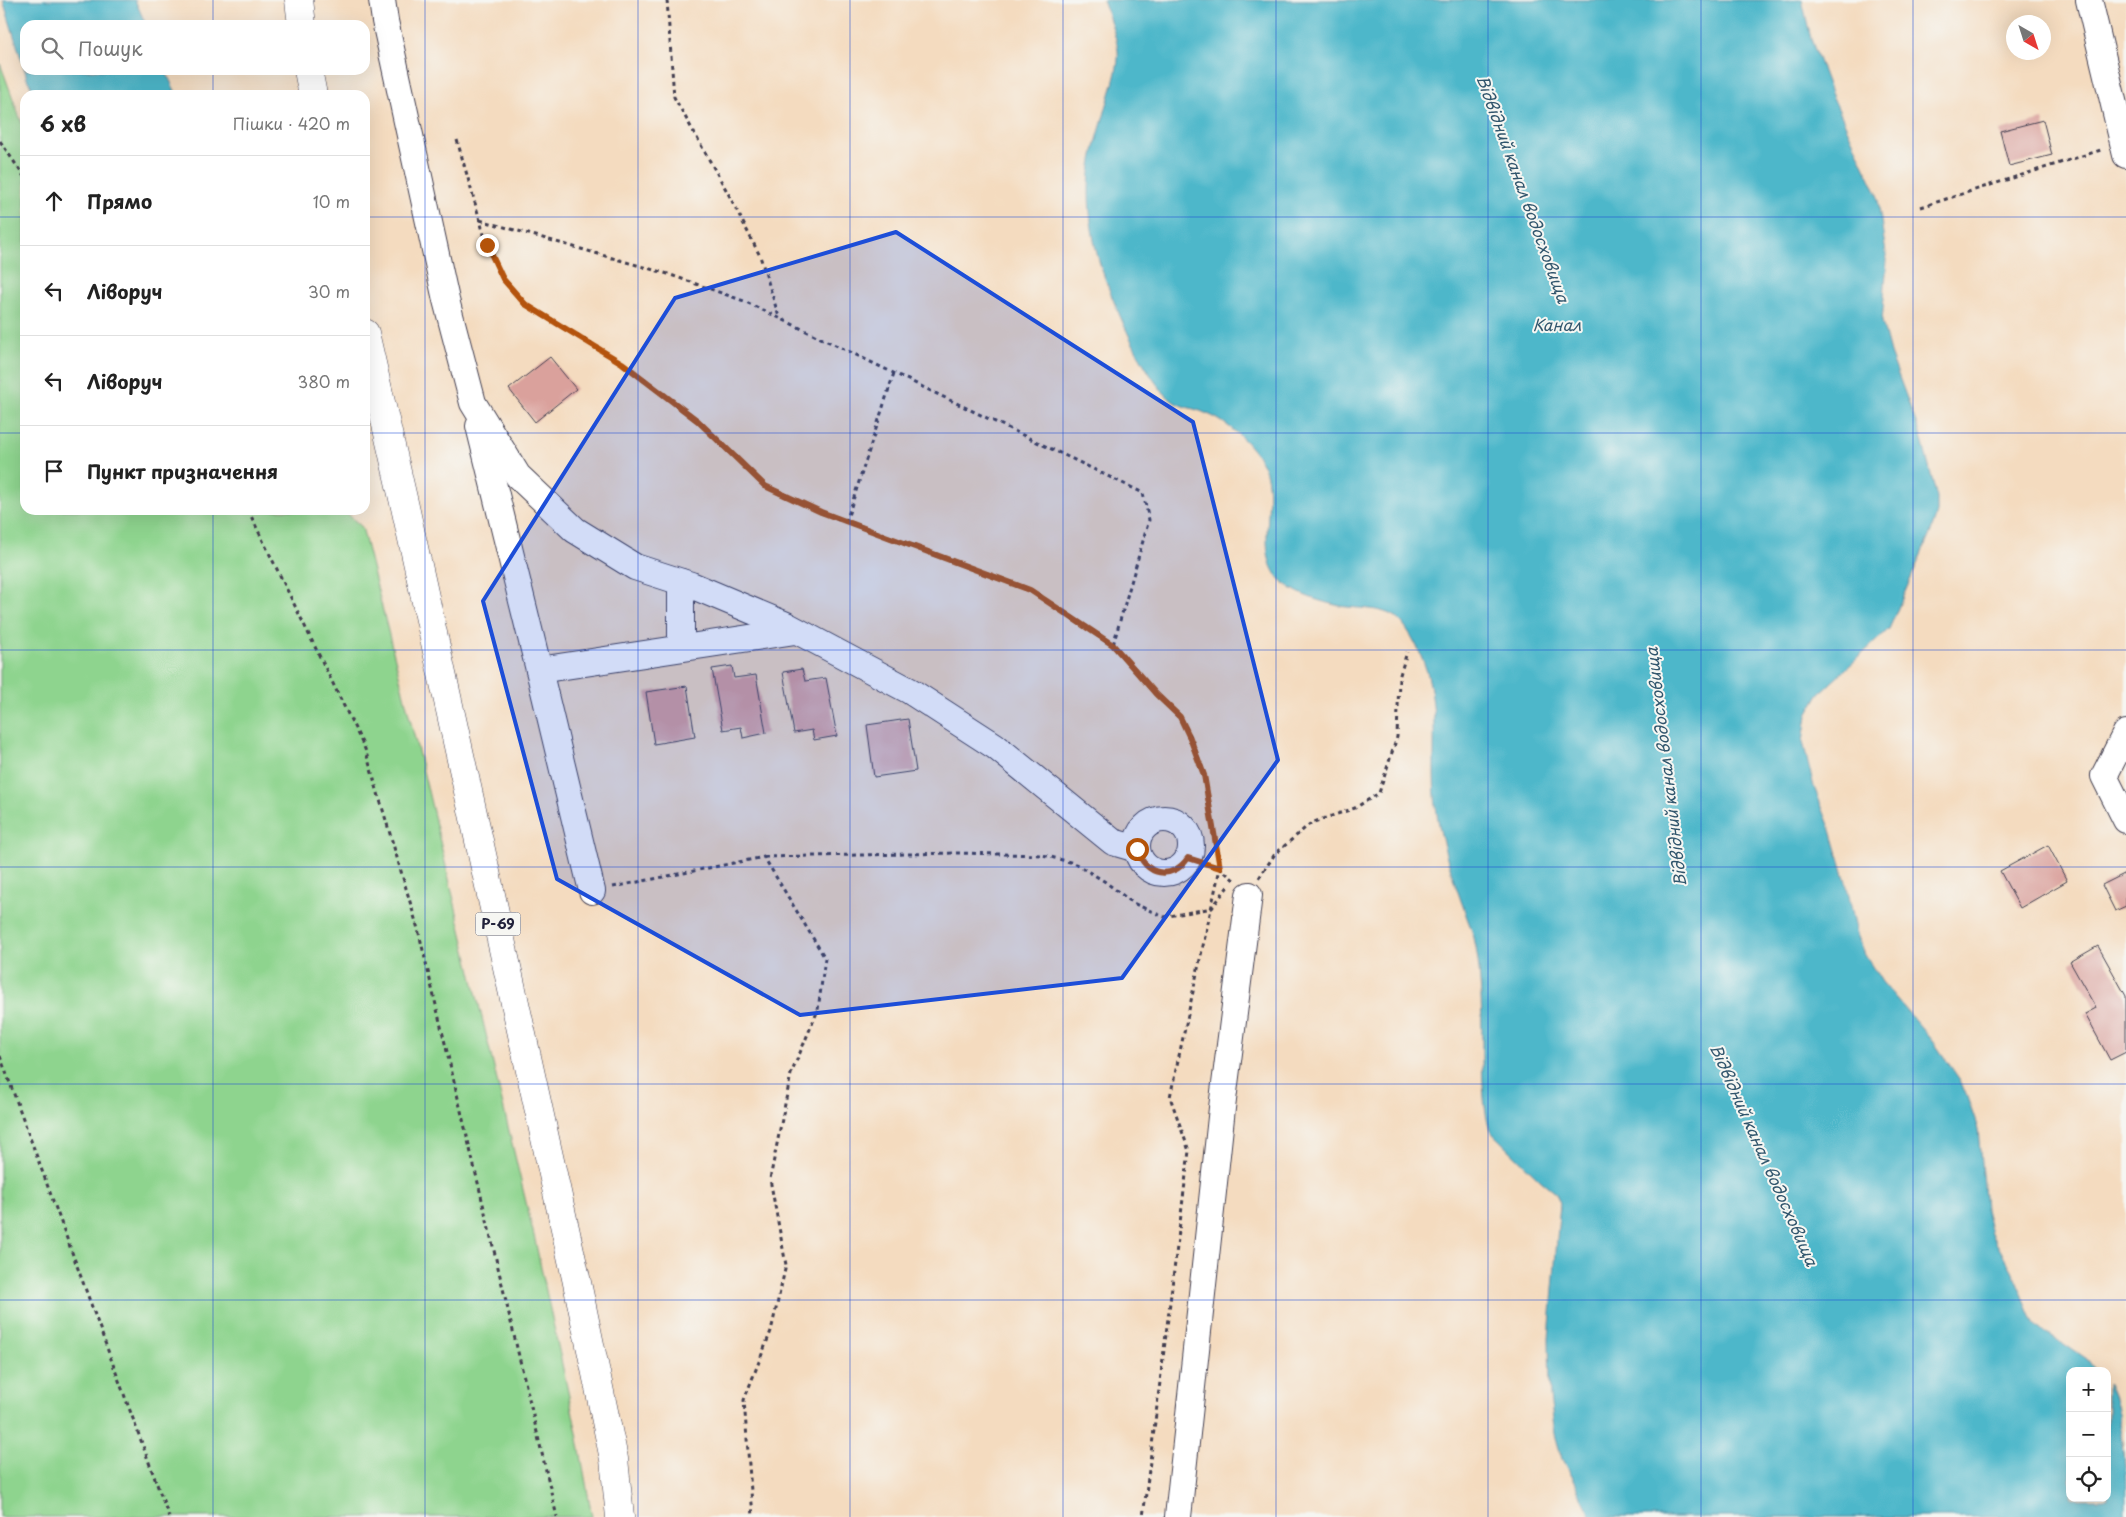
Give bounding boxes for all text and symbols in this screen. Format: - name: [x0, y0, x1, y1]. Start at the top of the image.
- north arrow: [2006, 15, 2051, 60]
- search box: [20, 20, 370, 75]
- icon: search: [38, 34, 66, 62]
- text: Пошук: [78, 34, 143, 62]
- water label: Відвідний канал водосховища: [1471, 71, 1577, 307]
- text: 6 хв: [40, 107, 86, 139]
- text: Пішки · 420 m: [233, 111, 350, 135]
- icon: ahead: [40, 187, 68, 215]
- text: Прямо: [87, 187, 152, 215]
- text: 10 m: [313, 189, 350, 213]
- route end: [476, 234, 499, 257]
- icon: left: [40, 277, 68, 305]
- text: Ліворуч: [87, 277, 163, 305]
- text: 30 m: [308, 279, 350, 303]
- water label: Канал: [1533, 312, 1582, 336]
- icon: left: [40, 367, 68, 395]
- text: Ліворуч: [87, 367, 163, 395]
- text: 380 m: [298, 369, 350, 393]
- icon: arrive: [40, 457, 68, 485]
- text: Пункт призначення: [87, 457, 278, 485]
- water label: Відвідний канал водосховища: [1638, 645, 1692, 888]
- route start: [1126, 838, 1149, 861]
- road number: Р-69: [476, 912, 520, 936]
- water label: Відвідний канал водосховища: [1705, 1040, 1825, 1270]
- map controls: [2066, 1367, 2111, 1502]
- button: +: [2066, 1367, 2111, 1412]
- button: −: [2066, 1412, 2111, 1457]
- button: locate: [2066, 1457, 2111, 1502]

